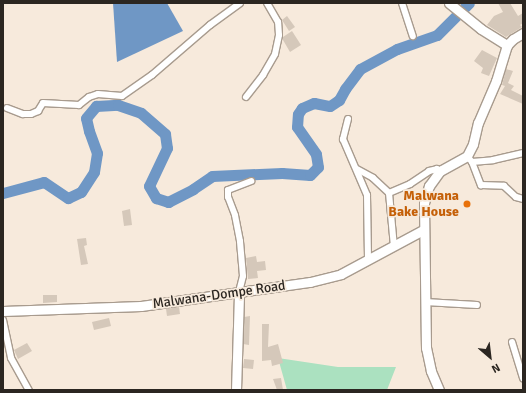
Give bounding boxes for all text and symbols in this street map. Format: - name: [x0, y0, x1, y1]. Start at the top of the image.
- place label: Malwana Bake House: [388, 188, 459, 220]
- marker: Malwana Bake House: [462, 199, 472, 209]
- street label: Malwana-Dompe Road: [151, 277, 287, 313]
- north arrow: [470, 337, 510, 377]
- text: N: [489, 361, 502, 376]

